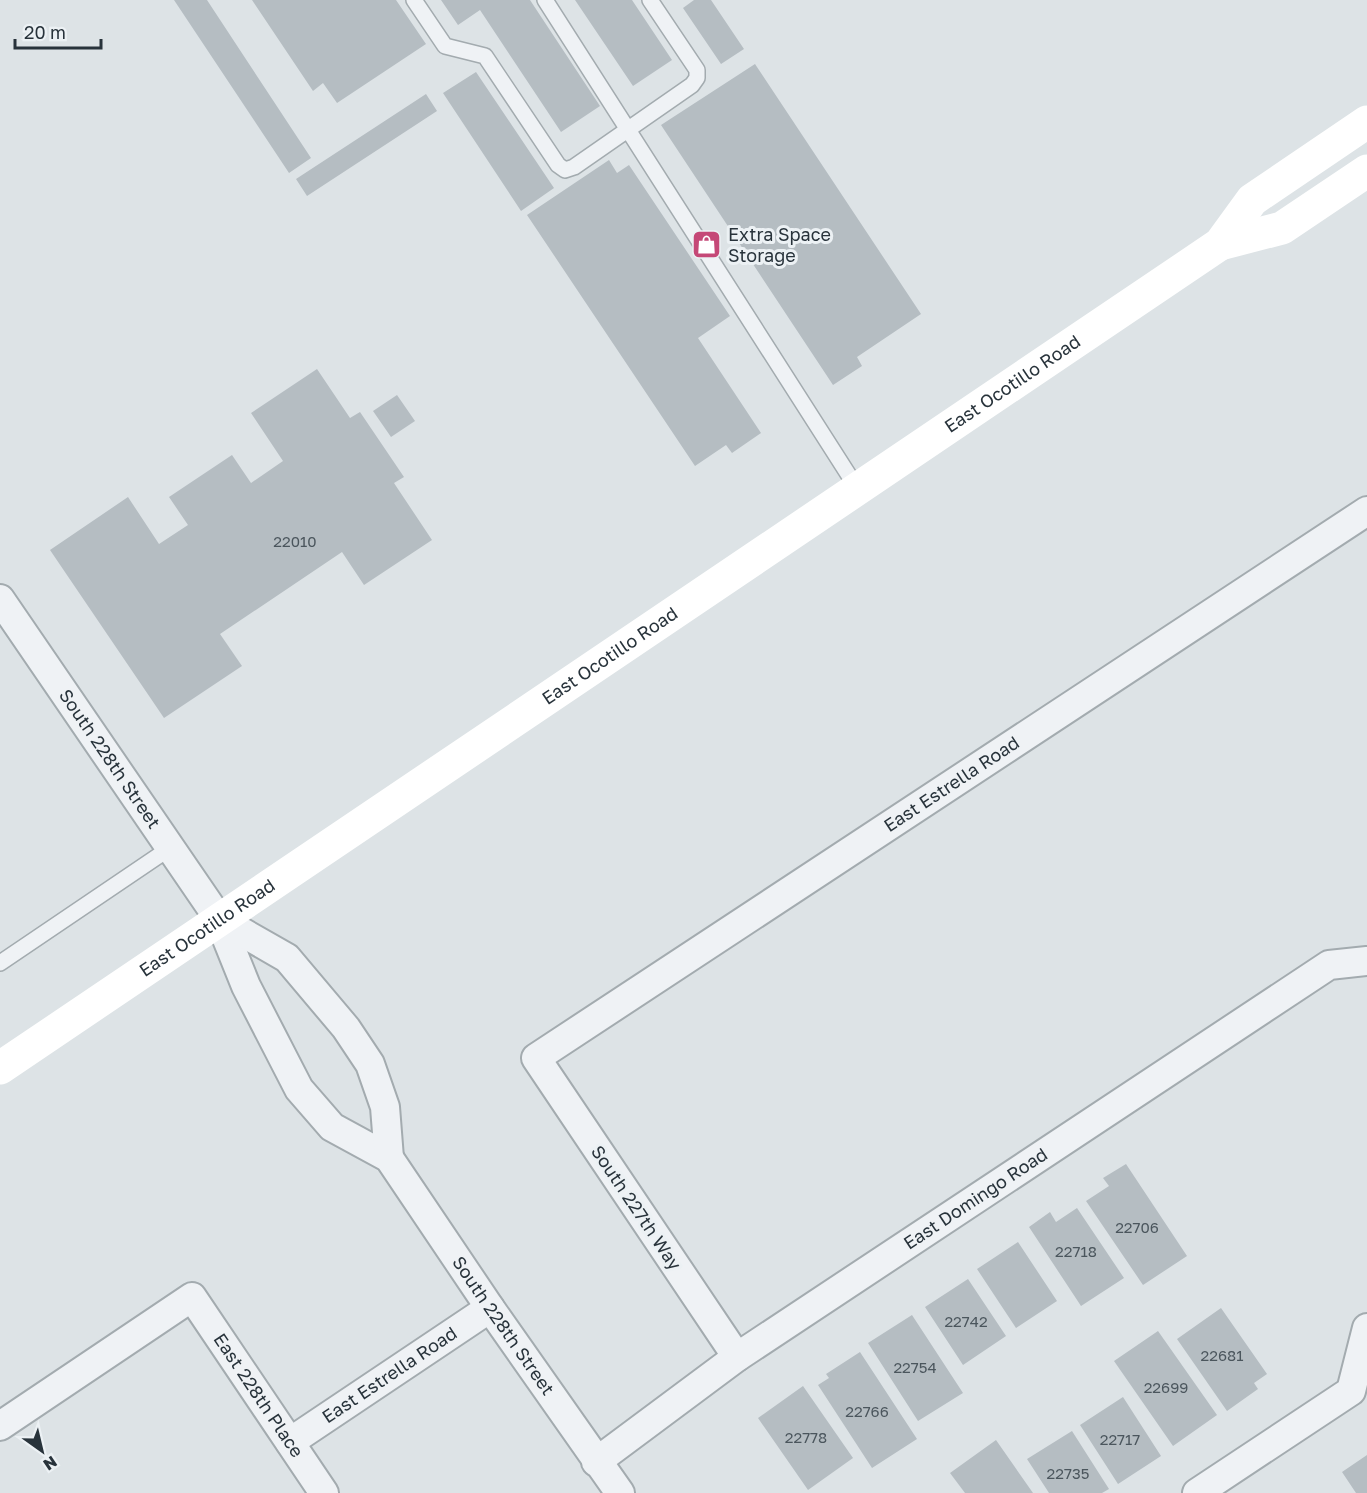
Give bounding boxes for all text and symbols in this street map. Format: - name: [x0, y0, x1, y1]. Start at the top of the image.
- scale bar: [15, 12, 100, 50]
- text: 20 m: [24, 21, 66, 43]
- place label: Extra Space Storage: [728, 223, 831, 266]
- shop icon: Extra Space Storage: [691, 229, 723, 261]
- street label: East Ocotillo Road: [940, 330, 1084, 437]
- house number: 22010: [273, 532, 317, 550]
- street label: East Ocotillo Road: [537, 602, 681, 709]
- street label: South 228th Street: [55, 685, 166, 832]
- street label: East Estrella Road: [879, 731, 1023, 836]
- street label: East Ocotillo Road: [135, 874, 279, 981]
- street label: South 227th Way: [587, 1141, 687, 1274]
- street label: East Domingo Road: [899, 1143, 1051, 1254]
- house number: 22706: [1115, 1218, 1159, 1236]
- house number: 22718: [1055, 1242, 1097, 1260]
- street label: South 228th Street: [448, 1252, 560, 1399]
- house number: 22742: [944, 1312, 988, 1330]
- street label: East Estrella Road: [318, 1321, 461, 1427]
- street label: East 228th Place: [210, 1329, 309, 1461]
- house number: 22681: [1201, 1346, 1243, 1364]
- house number: 22754: [893, 1358, 937, 1376]
- house number: 22699: [1144, 1378, 1188, 1396]
- house number: 22766: [845, 1402, 889, 1420]
- north arrow: [12, 1421, 72, 1481]
- house number: 22778: [785, 1428, 827, 1446]
- house number: 22717: [1100, 1430, 1140, 1448]
- text: N: [40, 1452, 61, 1475]
- house number: 22735: [1047, 1464, 1089, 1482]

